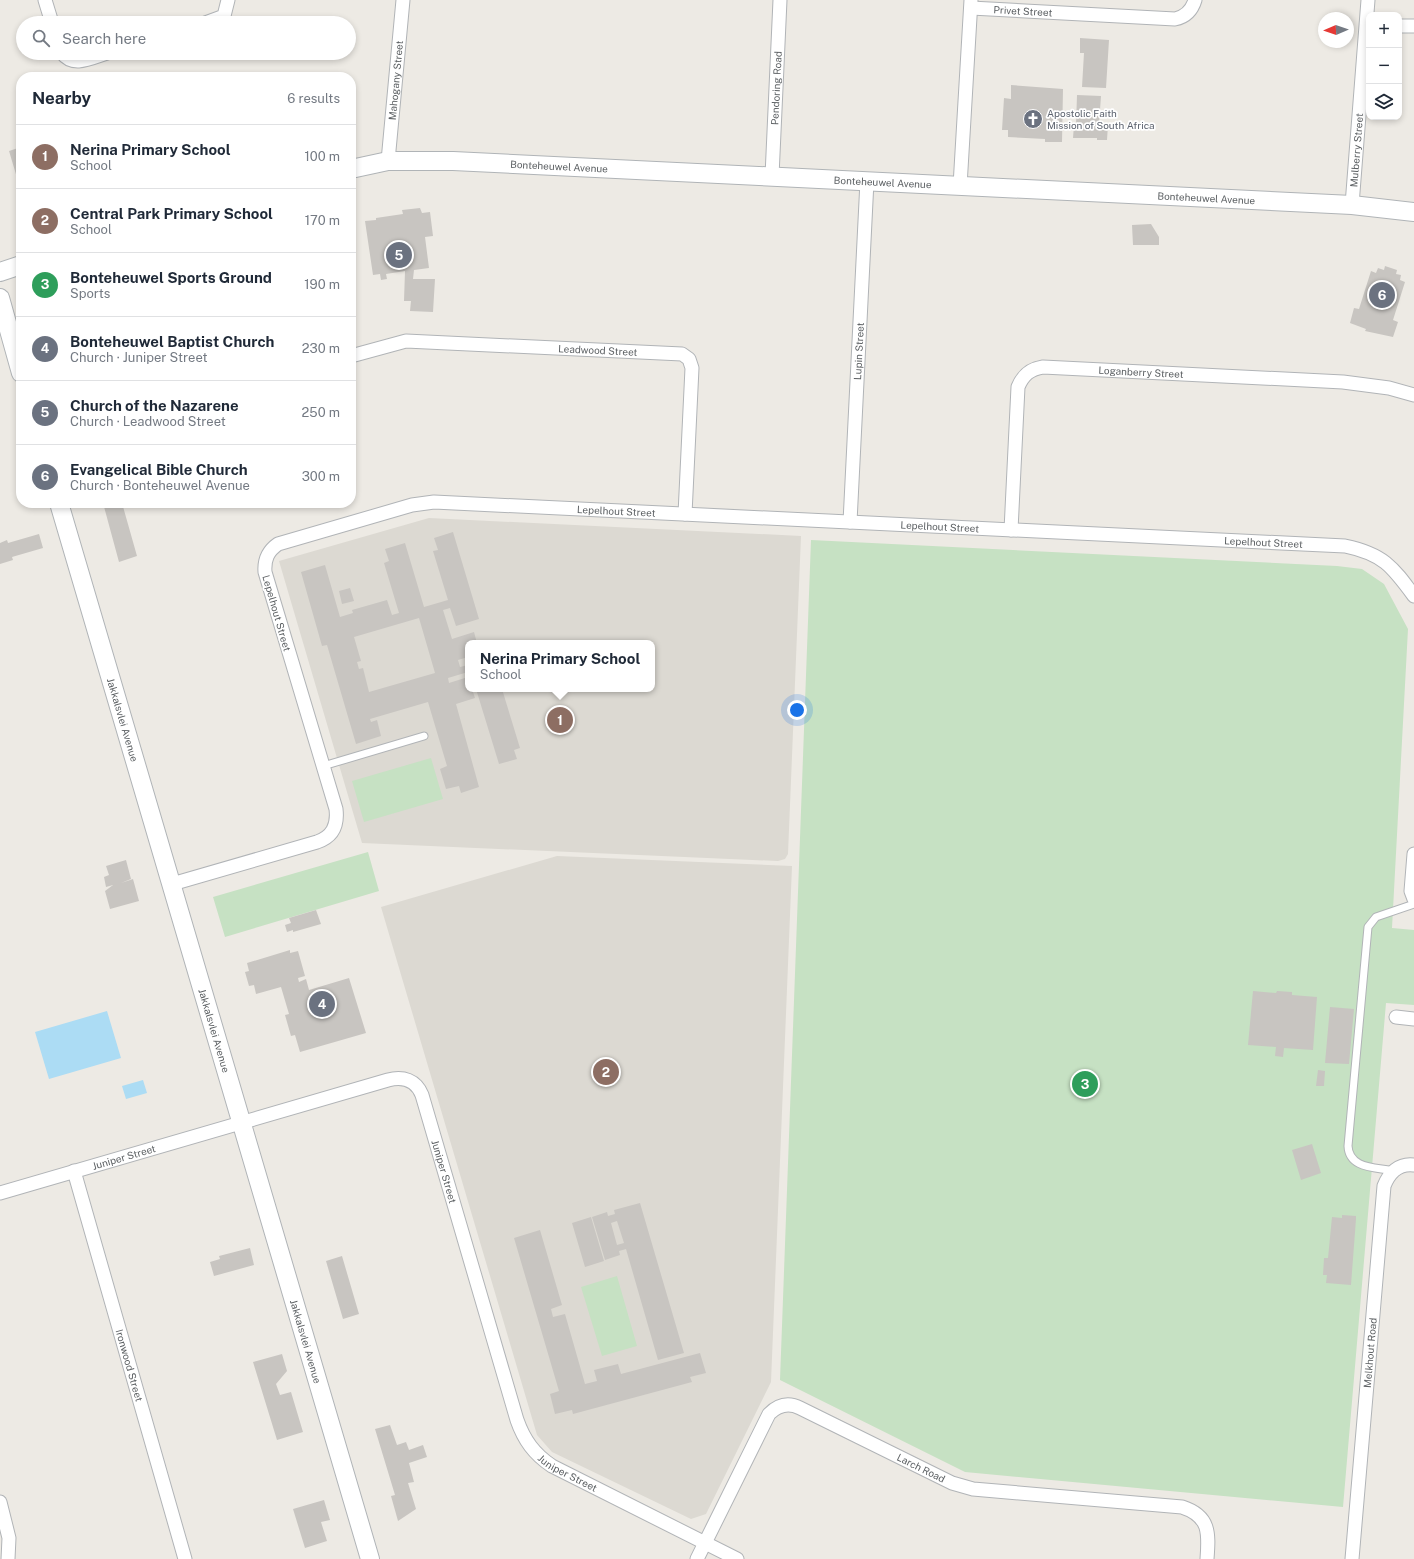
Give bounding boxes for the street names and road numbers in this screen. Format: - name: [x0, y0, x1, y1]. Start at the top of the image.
- street label: Privet Street: [993, 3, 1053, 18]
- street label: Mahogany Street: [386, 40, 405, 121]
- street label: Pendoring Road: [768, 51, 784, 125]
- street label: Mulberry Street: [1347, 113, 1365, 188]
- street label: Bonteheuwel Avenue: [510, 158, 609, 175]
- street label: Bonteheuwel Avenue: [833, 174, 932, 190]
- street label: Bonteheuwel Avenue: [1157, 189, 1256, 206]
- street label: Lupin Street: [851, 322, 866, 380]
- street label: Leadwood Street: [558, 342, 638, 358]
- street label: Loganberry Street: [1098, 364, 1184, 380]
- street label: Lepelhout Street: [577, 503, 656, 519]
- street label: Lepelhout Street: [900, 519, 980, 534]
- street label: Lepelhout Street: [1224, 534, 1303, 550]
- street label: Lepelhout Street: [260, 574, 294, 653]
- street label: Jakkalsvlei Avenue: [105, 676, 141, 763]
- street label: Jakkalsvlei Avenue: [196, 987, 232, 1074]
- street label: Juniper Street: [429, 1138, 459, 1205]
- street label: Juniper Street: [91, 1142, 157, 1172]
- street label: Jakkalsvlei Avenue: [288, 1298, 324, 1385]
- street label: Melkhout Road: [1361, 1317, 1379, 1388]
- street label: Ironwood Street: [114, 1328, 146, 1403]
- street label: Larch Road: [895, 1451, 947, 1485]
- street label: Juniper Street: [536, 1452, 599, 1494]

